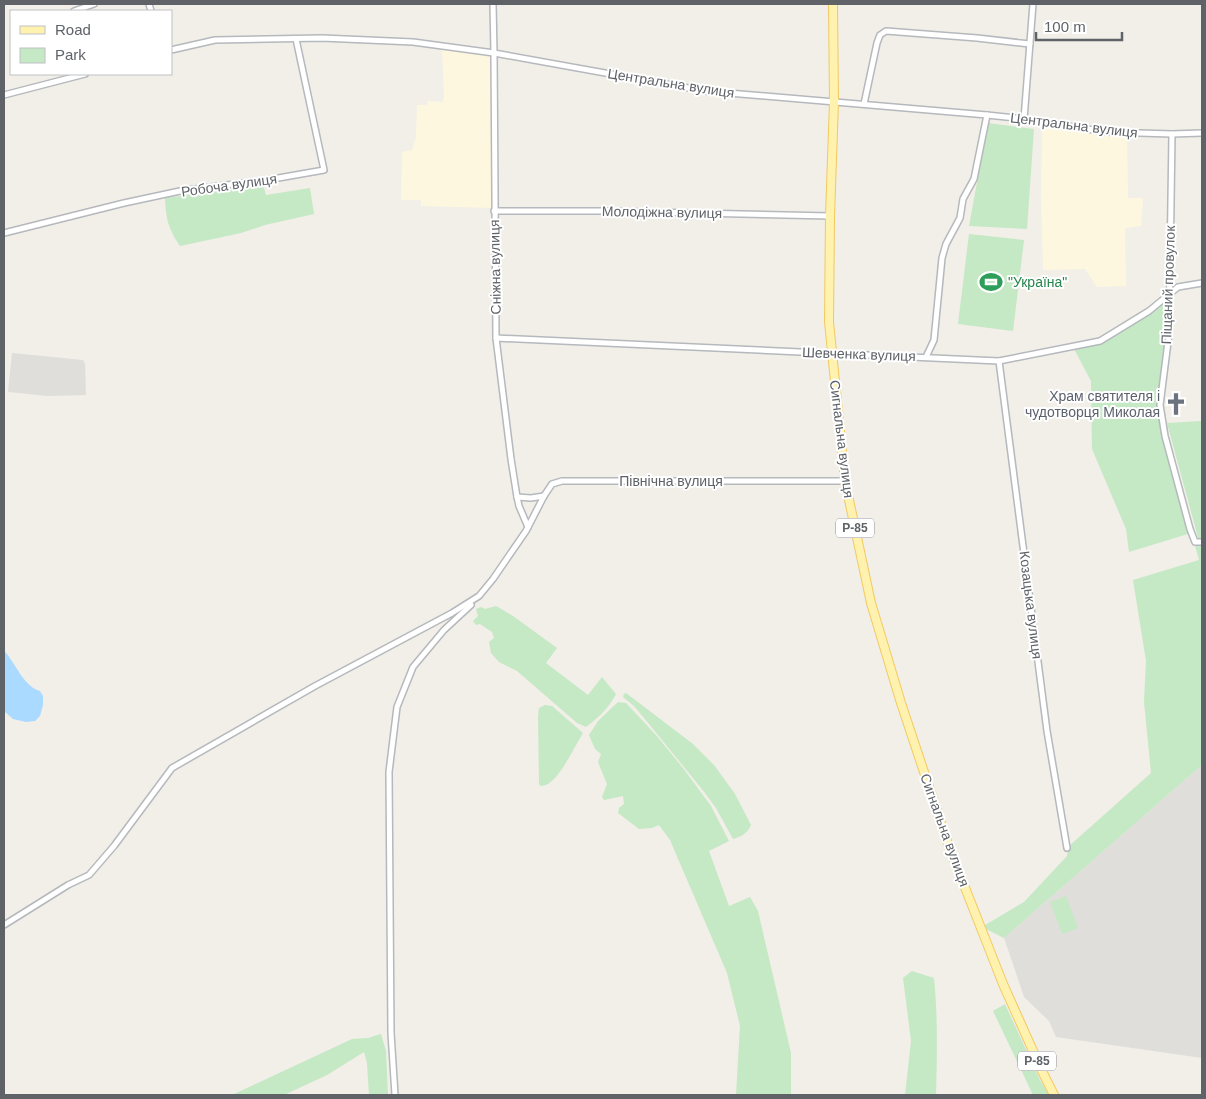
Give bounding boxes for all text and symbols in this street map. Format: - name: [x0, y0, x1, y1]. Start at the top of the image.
- legend: [10, 10, 172, 75]
- scale bar: [1036, 10, 1122, 42]
- text: 100 m: [1044, 18, 1086, 35]
- text: Road: [55, 21, 91, 38]
- text: Park: [55, 46, 86, 63]
- street label: Центральна вулиця: [606, 65, 736, 101]
- street label: Центральна вулиця: [1009, 109, 1139, 141]
- street label: Робоча вулиця: [180, 170, 278, 200]
- street label: Молодіжна вулиця: [602, 203, 722, 221]
- street label: Сніжна вулиця: [486, 219, 504, 315]
- street label: Піщаний провулок: [1158, 224, 1178, 345]
- sports icon: "Україна": [978, 269, 1004, 295]
- place label: "Україна": [1008, 274, 1067, 290]
- street label: Шевченка вулиця: [802, 344, 916, 364]
- street label: Сигнальна вулиця: [827, 379, 857, 499]
- place label: Храм святителя і чудотворця Миколая: [1025, 388, 1160, 420]
- church icon: Храм святителя і чудотворця Миколая: [1163, 391, 1189, 417]
- street label: Північна вулиця: [619, 473, 723, 489]
- road number: Р-85: [836, 518, 874, 538]
- street label: Козацька вулиця: [1016, 550, 1046, 660]
- street label: Сигнальна вулиця: [917, 771, 973, 889]
- road number: Р-85: [1018, 1052, 1056, 1070]

